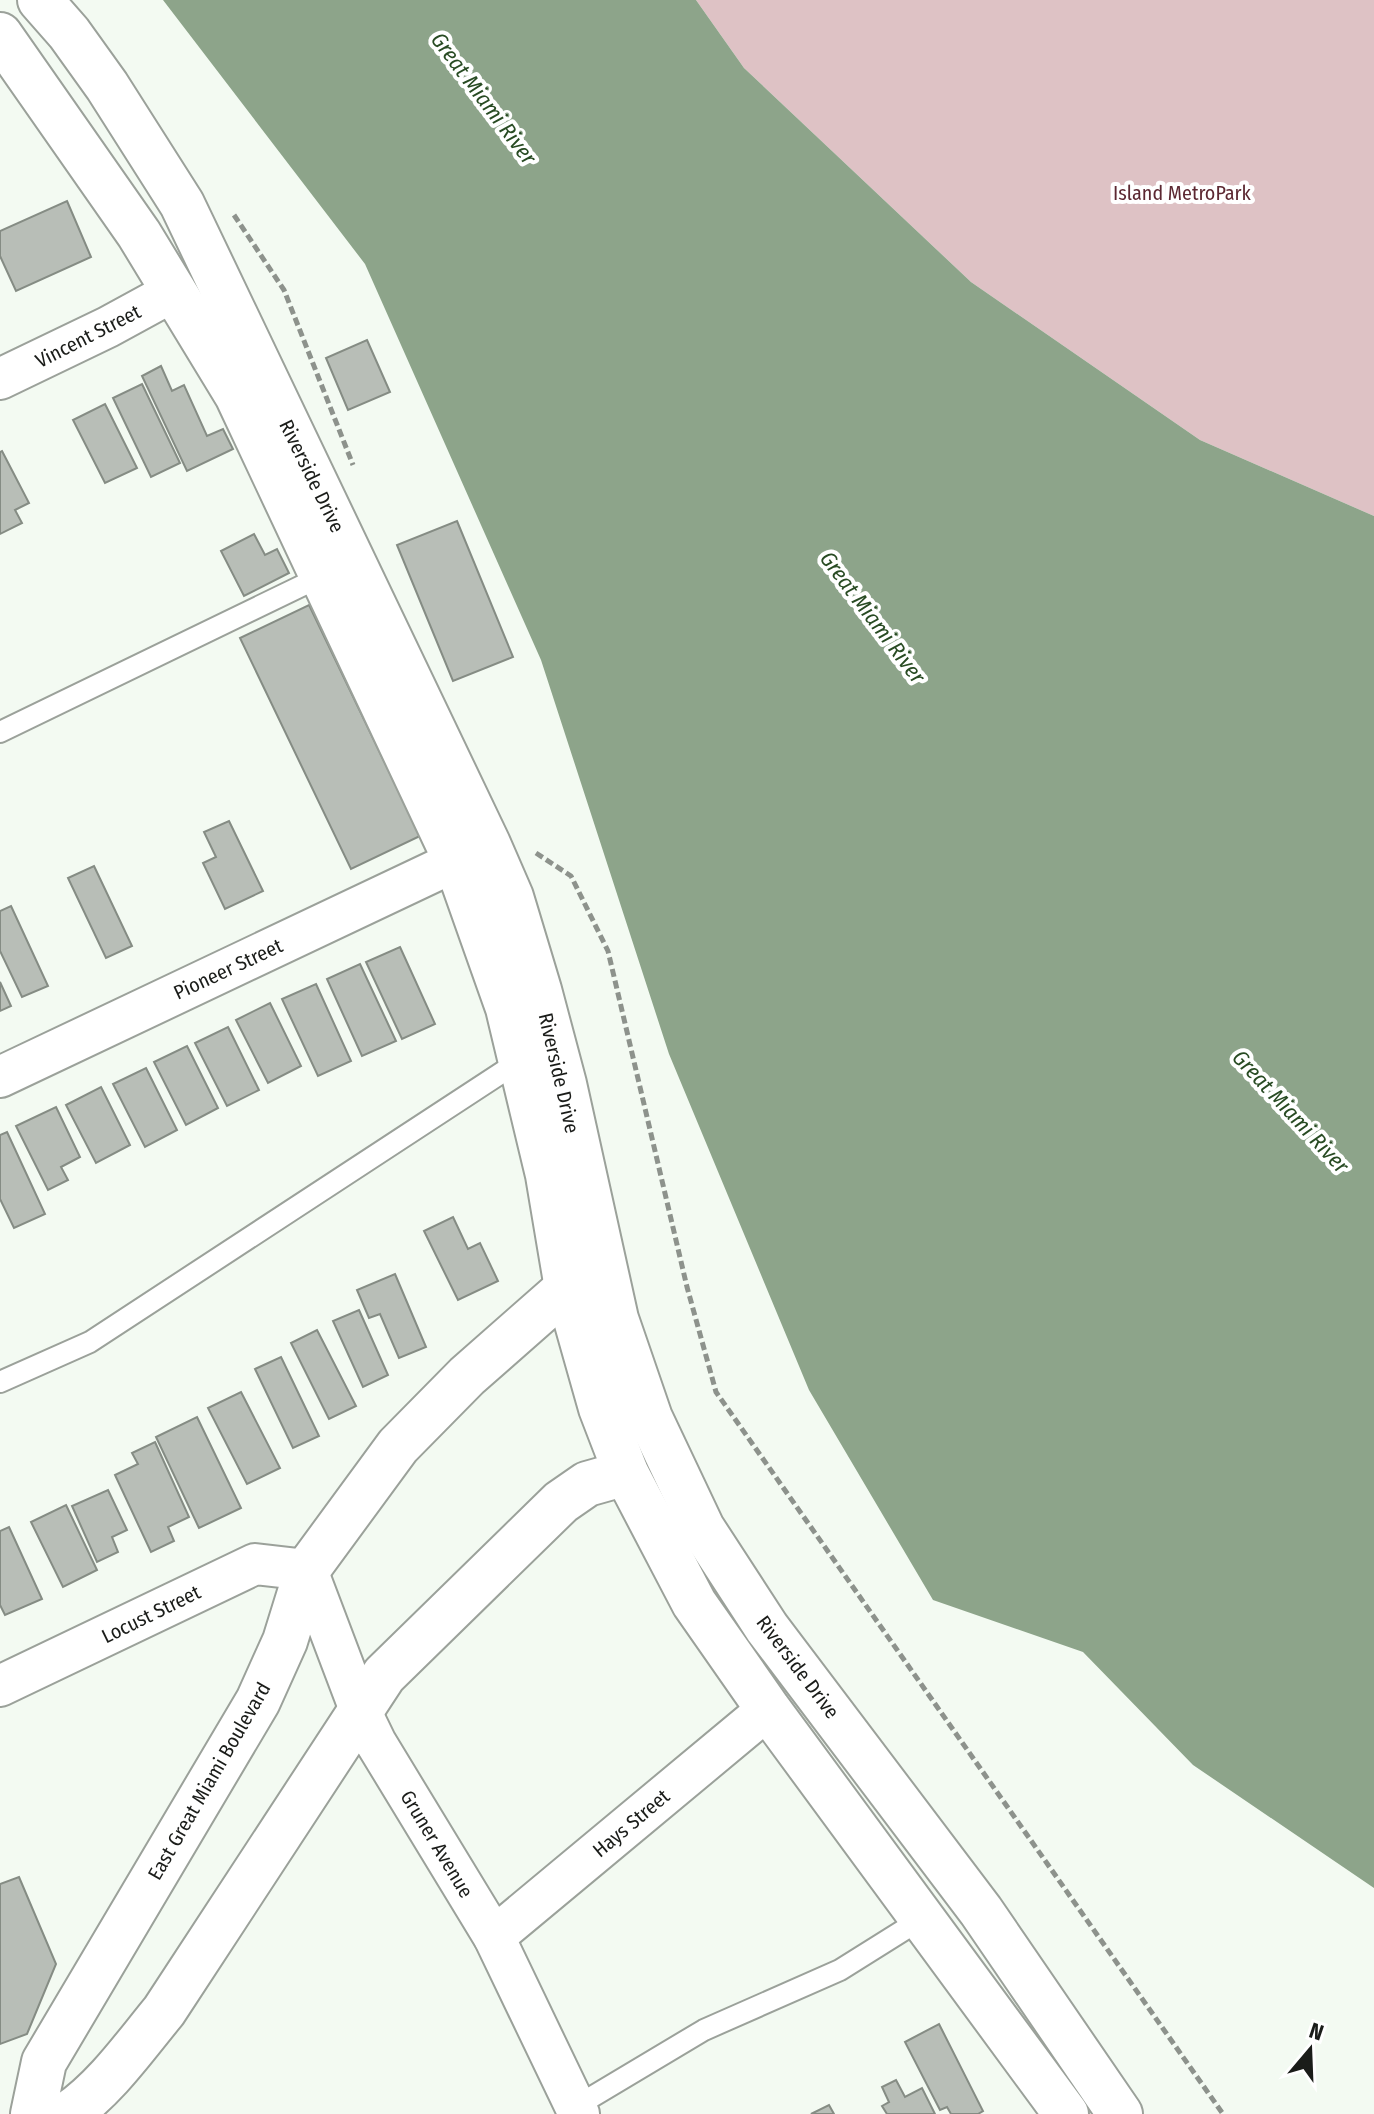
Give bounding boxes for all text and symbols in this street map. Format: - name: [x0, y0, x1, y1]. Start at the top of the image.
- water label: Great Miami River: [425, 27, 543, 171]
- park label: Island MetroPark: [1113, 181, 1252, 205]
- street label: Vincent Street: [31, 299, 145, 373]
- street label: Riverside Drive: [274, 416, 350, 536]
- water label: Great Miami River: [814, 546, 932, 690]
- street label: Pioneer Street: [170, 933, 287, 1005]
- street label: Riverside Drive: [534, 1011, 584, 1135]
- water label: Great Miami River: [1227, 1044, 1356, 1180]
- street label: Locust Street: [98, 1580, 205, 1648]
- street label: Riverside Drive: [752, 1611, 844, 1723]
- street label: East Great Miami Boulevard: [143, 1678, 275, 1884]
- street label: Hays Street: [588, 1784, 675, 1862]
- street label: Gruner Avenue: [396, 1786, 478, 1902]
- north arrow: [1270, 2010, 1350, 2090]
- text: N: [1306, 2017, 1327, 2046]

